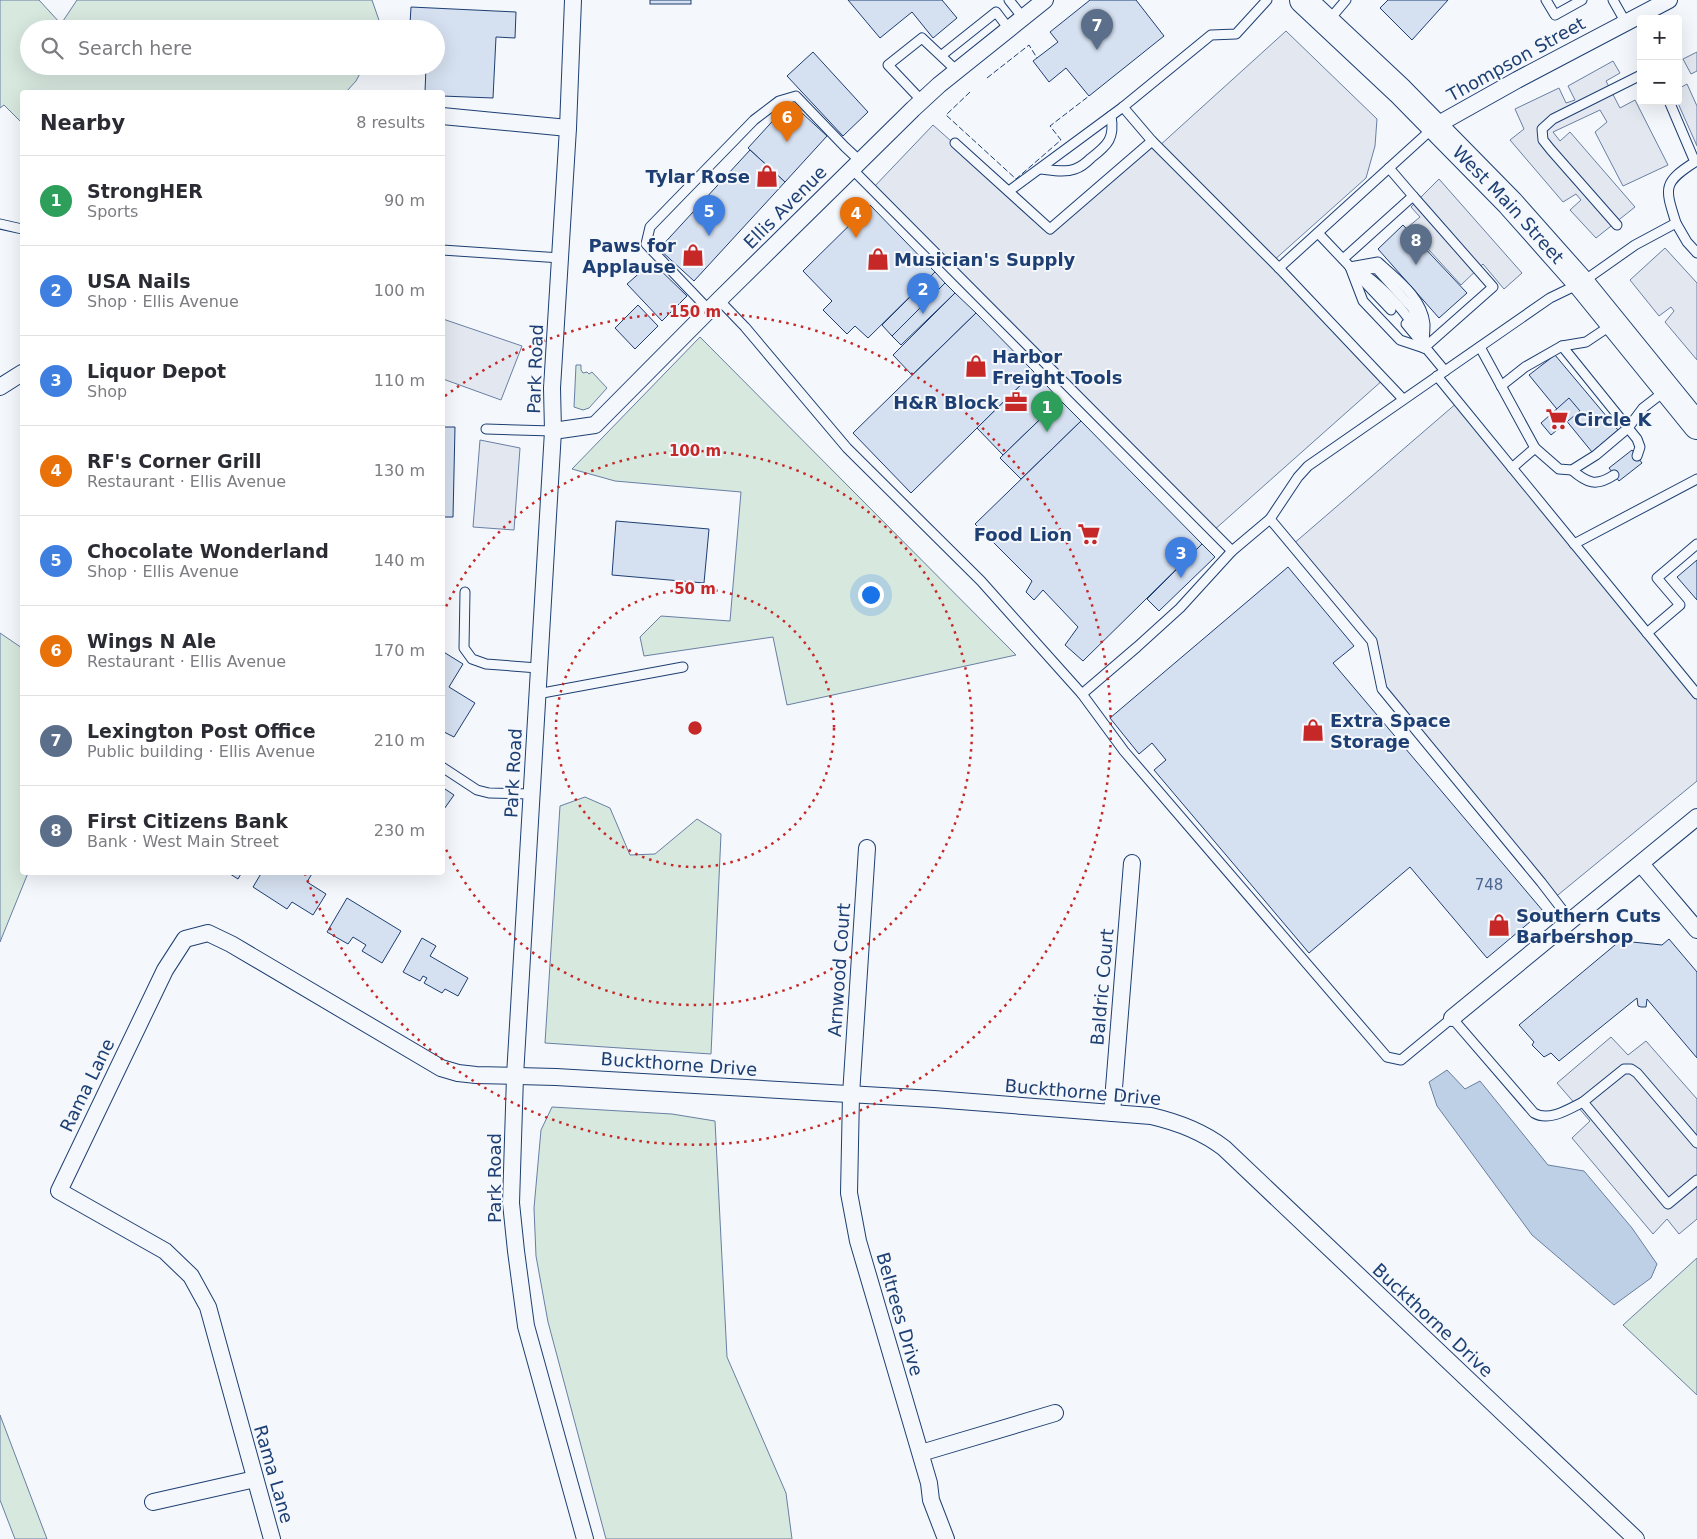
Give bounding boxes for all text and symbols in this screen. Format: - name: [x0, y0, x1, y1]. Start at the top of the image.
- pin: 7: [1081, 9, 1113, 50]
- street label: Thompson Street: [1442, 12, 1589, 106]
- map controls: [1637, 15, 1682, 105]
- button: +: [1637, 15, 1682, 60]
- search box: [20, 20, 445, 75]
- icon: search: [38, 34, 66, 62]
- text: Search here: [78, 37, 192, 59]
- button: −: [1637, 60, 1682, 105]
- pin: 6: [771, 101, 803, 142]
- text: Nearby: [40, 111, 125, 135]
- text: 8 results: [356, 113, 425, 132]
- street label: West Main Street: [1449, 141, 1569, 267]
- street label: Ellis Avenue: [739, 161, 831, 253]
- shop icon: Tylar Rose: [754, 163, 780, 189]
- place label: Tylar Rose: [646, 166, 750, 187]
- text: StrongHER: [87, 180, 203, 202]
- text: 1: [50, 191, 62, 210]
- text: 90 m: [384, 191, 425, 210]
- pin: 5: [693, 195, 725, 236]
- pin: 4: [840, 197, 872, 238]
- text: Sports: [87, 202, 138, 221]
- pin: 8: [1400, 224, 1432, 265]
- place label: Paws for Applause: [582, 235, 676, 277]
- shop icon: Paws for Applause: [680, 242, 706, 268]
- shop icon: Musician's Supply: [865, 246, 891, 272]
- place label: Musician's Supply: [894, 249, 1076, 270]
- text: USA Nails: [87, 270, 191, 292]
- pin: 2: [907, 273, 939, 314]
- text: 2: [50, 281, 62, 300]
- text: 100 m: [374, 281, 425, 300]
- text: Shop · Ellis Avenue: [87, 292, 239, 311]
- text: 150 m: [669, 303, 721, 321]
- street label: Park Road: [523, 324, 547, 414]
- place label: Harbor Freight Tools: [992, 346, 1122, 388]
- shop icon: Harbor Freight Tools: [963, 353, 989, 379]
- text: Liquor Depot: [87, 360, 226, 382]
- text: 3: [50, 371, 62, 390]
- text: 110 m: [374, 371, 425, 390]
- text: Shop: [87, 382, 127, 401]
- office icon: H&R Block: [1003, 389, 1029, 415]
- pin: 1: [1031, 391, 1063, 432]
- place label: H&R Block: [893, 392, 1000, 413]
- supermarket icon: Circle K: [1544, 406, 1570, 432]
- place label: Circle K: [1574, 409, 1653, 430]
- text: 100 m: [669, 442, 721, 460]
- text: RF's Corner Grill: [87, 450, 262, 472]
- text: 4: [50, 461, 62, 480]
- text: 130 m: [374, 461, 425, 480]
- text: Restaurant · Ellis Avenue: [87, 472, 286, 491]
- supermarket icon: Food Lion: [1076, 521, 1102, 547]
- place label: Food Lion: [974, 524, 1072, 545]
- pin: 3: [1165, 537, 1197, 578]
- text: Chocolate Wonderland: [87, 540, 329, 562]
- text: 5: [50, 551, 62, 570]
- text: 140 m: [374, 551, 425, 570]
- text: Shop · Ellis Avenue: [87, 562, 239, 581]
- text: 50 m: [674, 580, 716, 598]
- your location: [858, 582, 884, 608]
- text: Wings N Ale: [87, 630, 216, 652]
- text: 6: [50, 641, 62, 660]
- text: 170 m: [374, 641, 425, 660]
- text: Restaurant · Ellis Avenue: [87, 652, 286, 671]
- place label: Extra Space Storage: [1330, 710, 1451, 752]
- shop icon: Extra Space Storage: [1300, 717, 1326, 743]
- centre of rings: [686, 719, 704, 737]
- text: Lexington Post Office: [87, 720, 316, 742]
- street label: Park Road: [500, 728, 526, 818]
- text: 7: [50, 731, 62, 750]
- text: 210 m: [374, 731, 425, 750]
- text: Public building · Ellis Avenue: [87, 742, 315, 761]
- text: First Citizens Bank: [87, 810, 288, 832]
- text: 8: [50, 821, 62, 840]
- text: 230 m: [374, 821, 425, 840]
- text: Bank · West Main Street: [87, 832, 279, 851]
- house number: 748: [1475, 876, 1503, 894]
- street label: Arnwood Court: [824, 902, 854, 1038]
- place label: Southern Cuts Barbershop: [1516, 905, 1661, 947]
- shop icon: Southern Cuts Barbershop: [1486, 912, 1512, 938]
- street label: Baldric Court: [1086, 928, 1118, 1046]
- street label: Rama Lane: [55, 1035, 119, 1135]
- street label: Buckthorne Drive: [600, 1048, 758, 1080]
- street label: Buckthorne Drive: [1004, 1075, 1162, 1109]
- street label: Park Road: [484, 1133, 505, 1223]
- street label: Beltrees Drive: [872, 1250, 928, 1378]
- street label: Buckthorne Drive: [1368, 1259, 1498, 1381]
- street label: Rama Lane: [250, 1423, 298, 1525]

